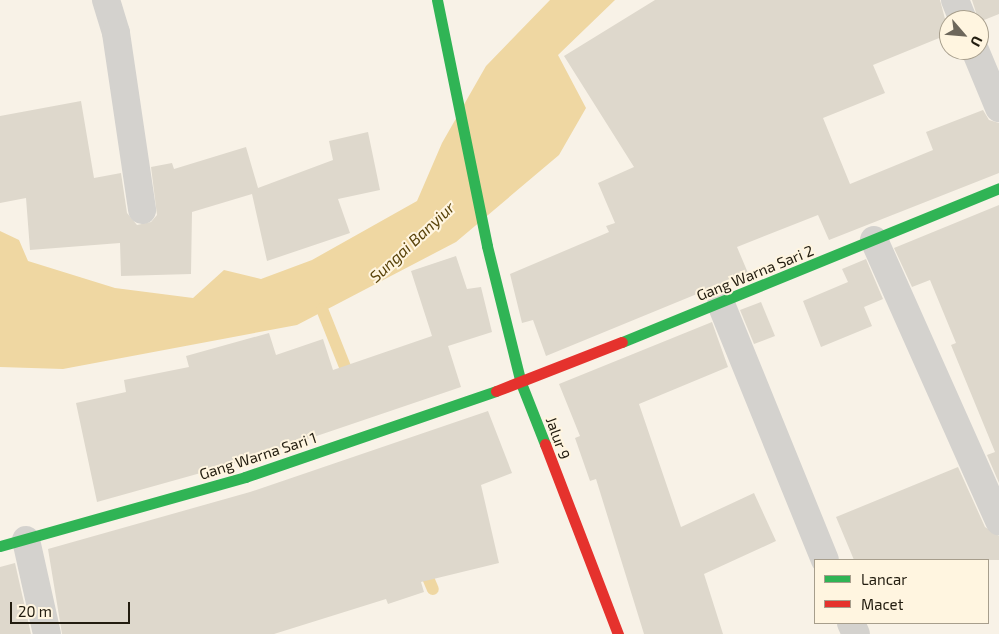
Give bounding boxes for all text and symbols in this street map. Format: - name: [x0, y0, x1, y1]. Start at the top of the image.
- north arrow: [939, 10, 989, 60]
- text: U: [967, 33, 987, 50]
- water label: Sungai Banyiur: [365, 198, 459, 286]
- street label: Gang Warna Sari 2: [694, 241, 816, 305]
- street label: Jalur 9: [542, 414, 574, 462]
- street label: Gang Warna Sari 1: [197, 429, 319, 483]
- legend: [814, 559, 989, 624]
- text: Lancar: [861, 570, 907, 588]
- scale bar: [12, 592, 132, 624]
- text: Macet: [861, 595, 903, 613]
- text: 20 m: [18, 602, 52, 620]

